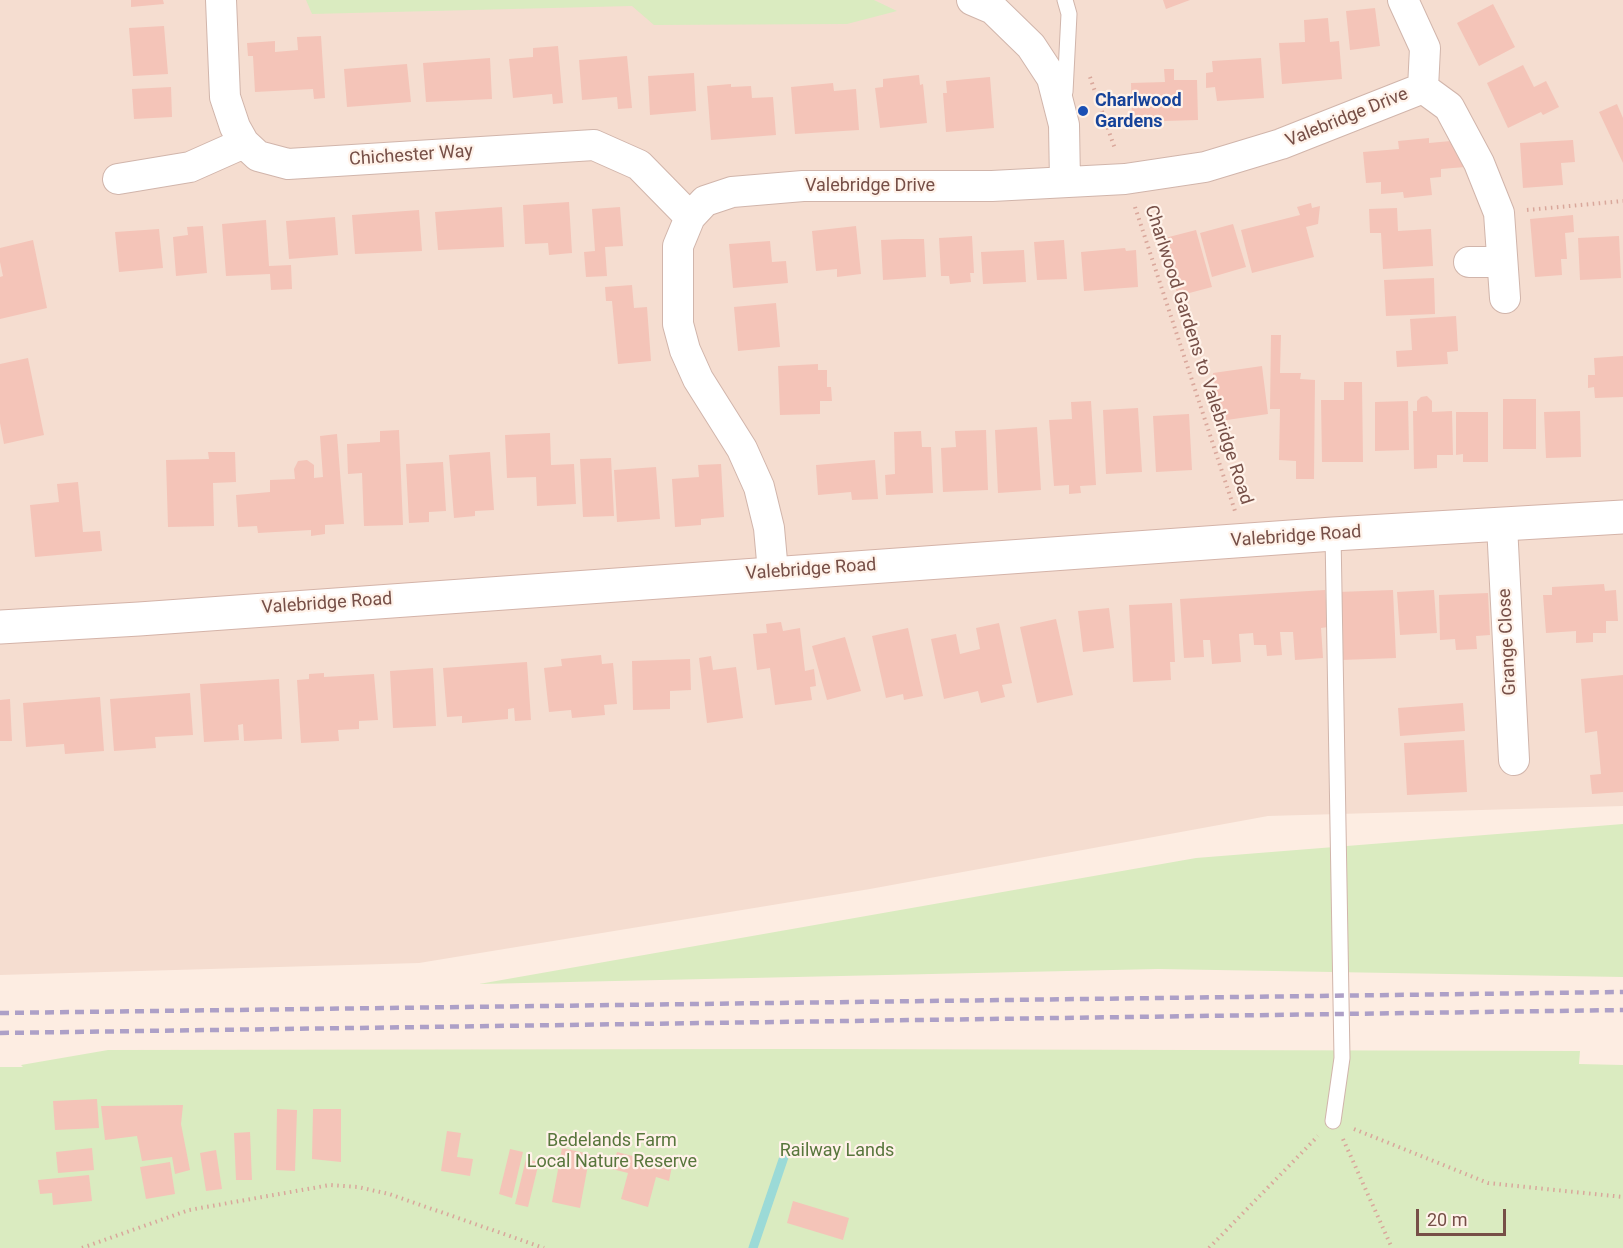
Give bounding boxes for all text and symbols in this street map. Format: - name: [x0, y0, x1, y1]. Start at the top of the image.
- street label: Valebridge Drive: [1283, 84, 1411, 152]
- place label: Charlwood Gardens: [1095, 90, 1182, 132]
- marker: Charlwood Gardens: [1076, 104, 1090, 118]
- street label: Chichester Way: [348, 141, 474, 171]
- street label: Valebridge Drive: [805, 175, 935, 197]
- street label: Charlwood Gardens to Valebridge Road: [1139, 203, 1257, 507]
- street label: Valebridge Road: [1230, 522, 1362, 552]
- street label: Valebridge Road: [745, 555, 877, 585]
- street label: Grange Close: [1494, 588, 1522, 696]
- street label: Valebridge Road: [261, 589, 393, 619]
- park label: Bedelands Farm Local Nature Reserve: [527, 1130, 697, 1172]
- park label: Railway Lands: [780, 1140, 894, 1162]
- scale bar: [1419, 1197, 1509, 1235]
- text: 20 m: [1427, 1209, 1467, 1230]

